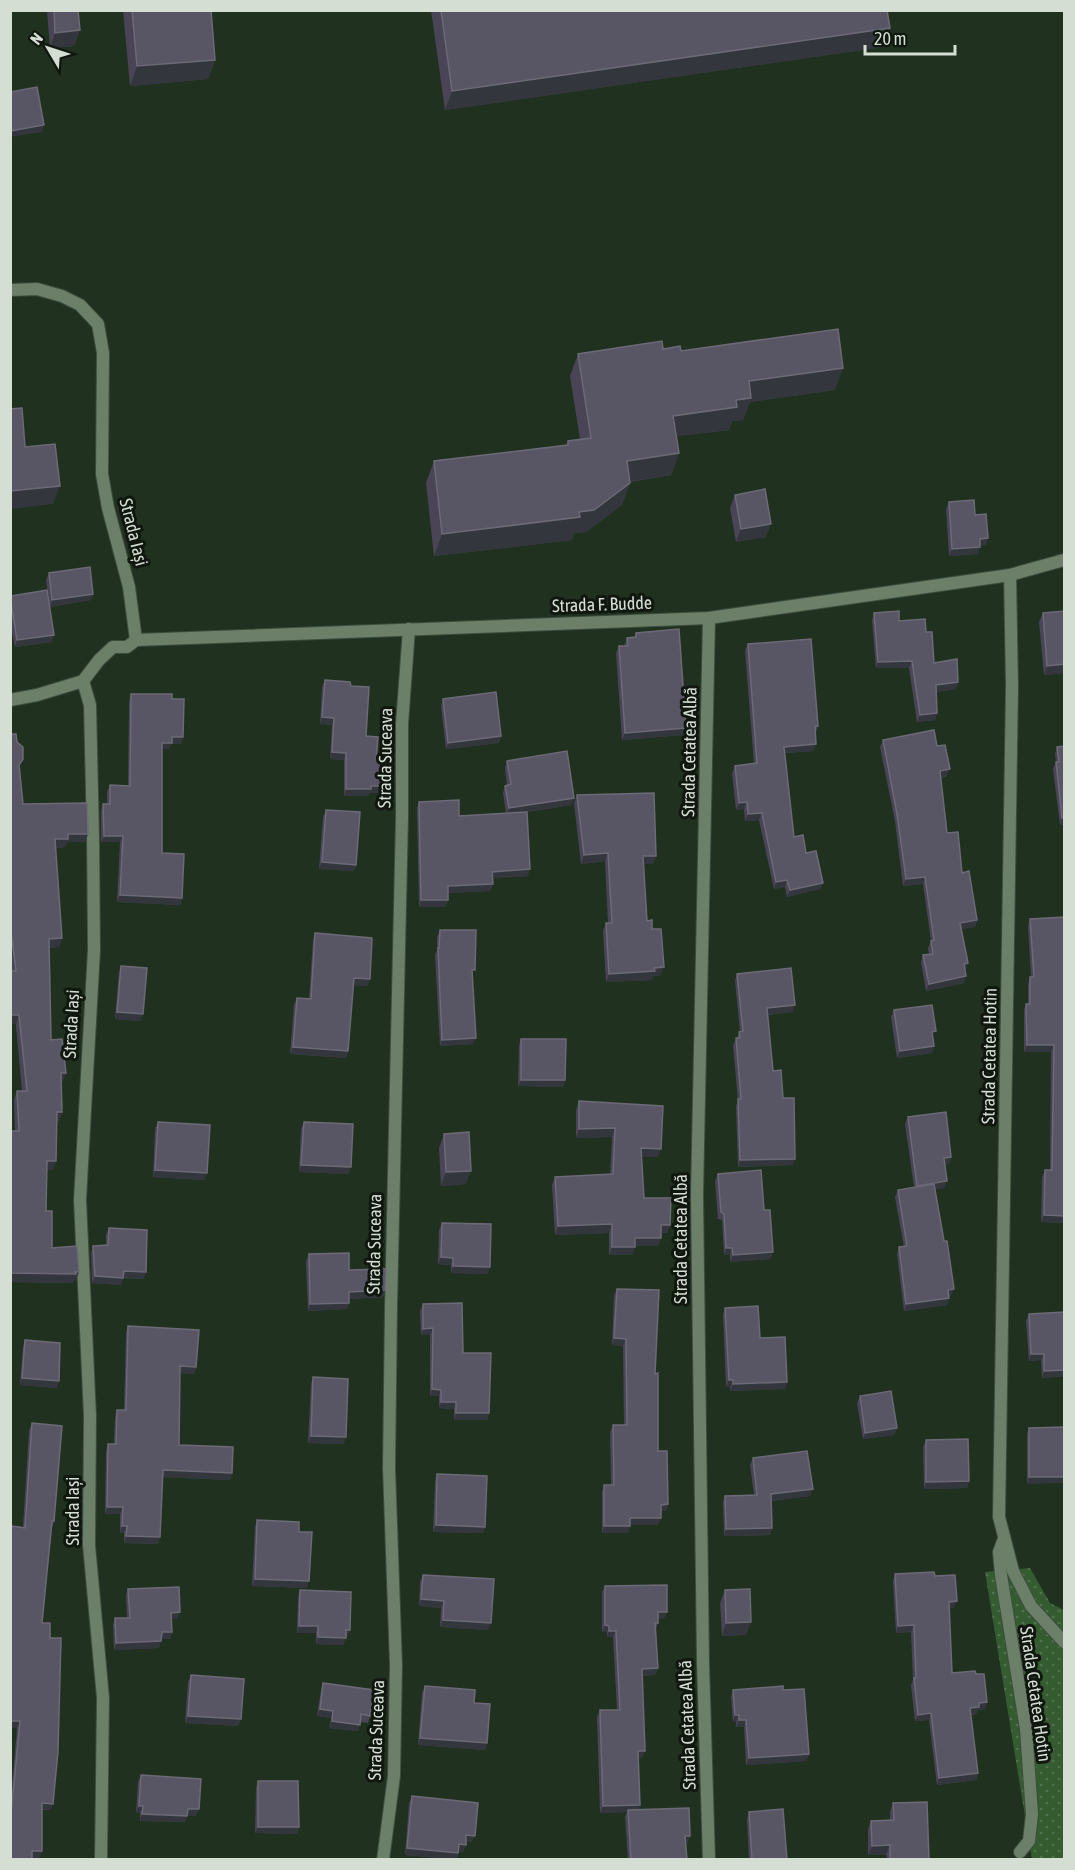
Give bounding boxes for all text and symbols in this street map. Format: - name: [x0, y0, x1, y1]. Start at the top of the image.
- north arrow: [18, 18, 78, 78]
- scale bar: [865, 18, 955, 56]
- text: 20 m: [874, 28, 906, 49]
- text: N: [26, 29, 46, 48]
- street label: Strada Iași: [115, 496, 153, 568]
- street label: Strada F. Budde: [552, 592, 652, 616]
- street label: Strada Cetatea Albă: [677, 687, 701, 817]
- street label: Strada Suceava: [374, 708, 396, 808]
- street label: Strada Cetatea Hotin: [977, 988, 1001, 1124]
- street label: Strada Iași: [59, 989, 83, 1059]
- street label: Strada Cetatea Albă: [670, 1174, 691, 1304]
- street label: Strada Suceava: [363, 1194, 385, 1294]
- street label: Strada Iași: [62, 1477, 83, 1545]
- street label: Strada Cetatea Hotin: [1016, 1625, 1056, 1763]
- street label: Strada Cetatea Albă: [674, 1660, 700, 1790]
- street label: Strada Suceava: [364, 1679, 388, 1781]

